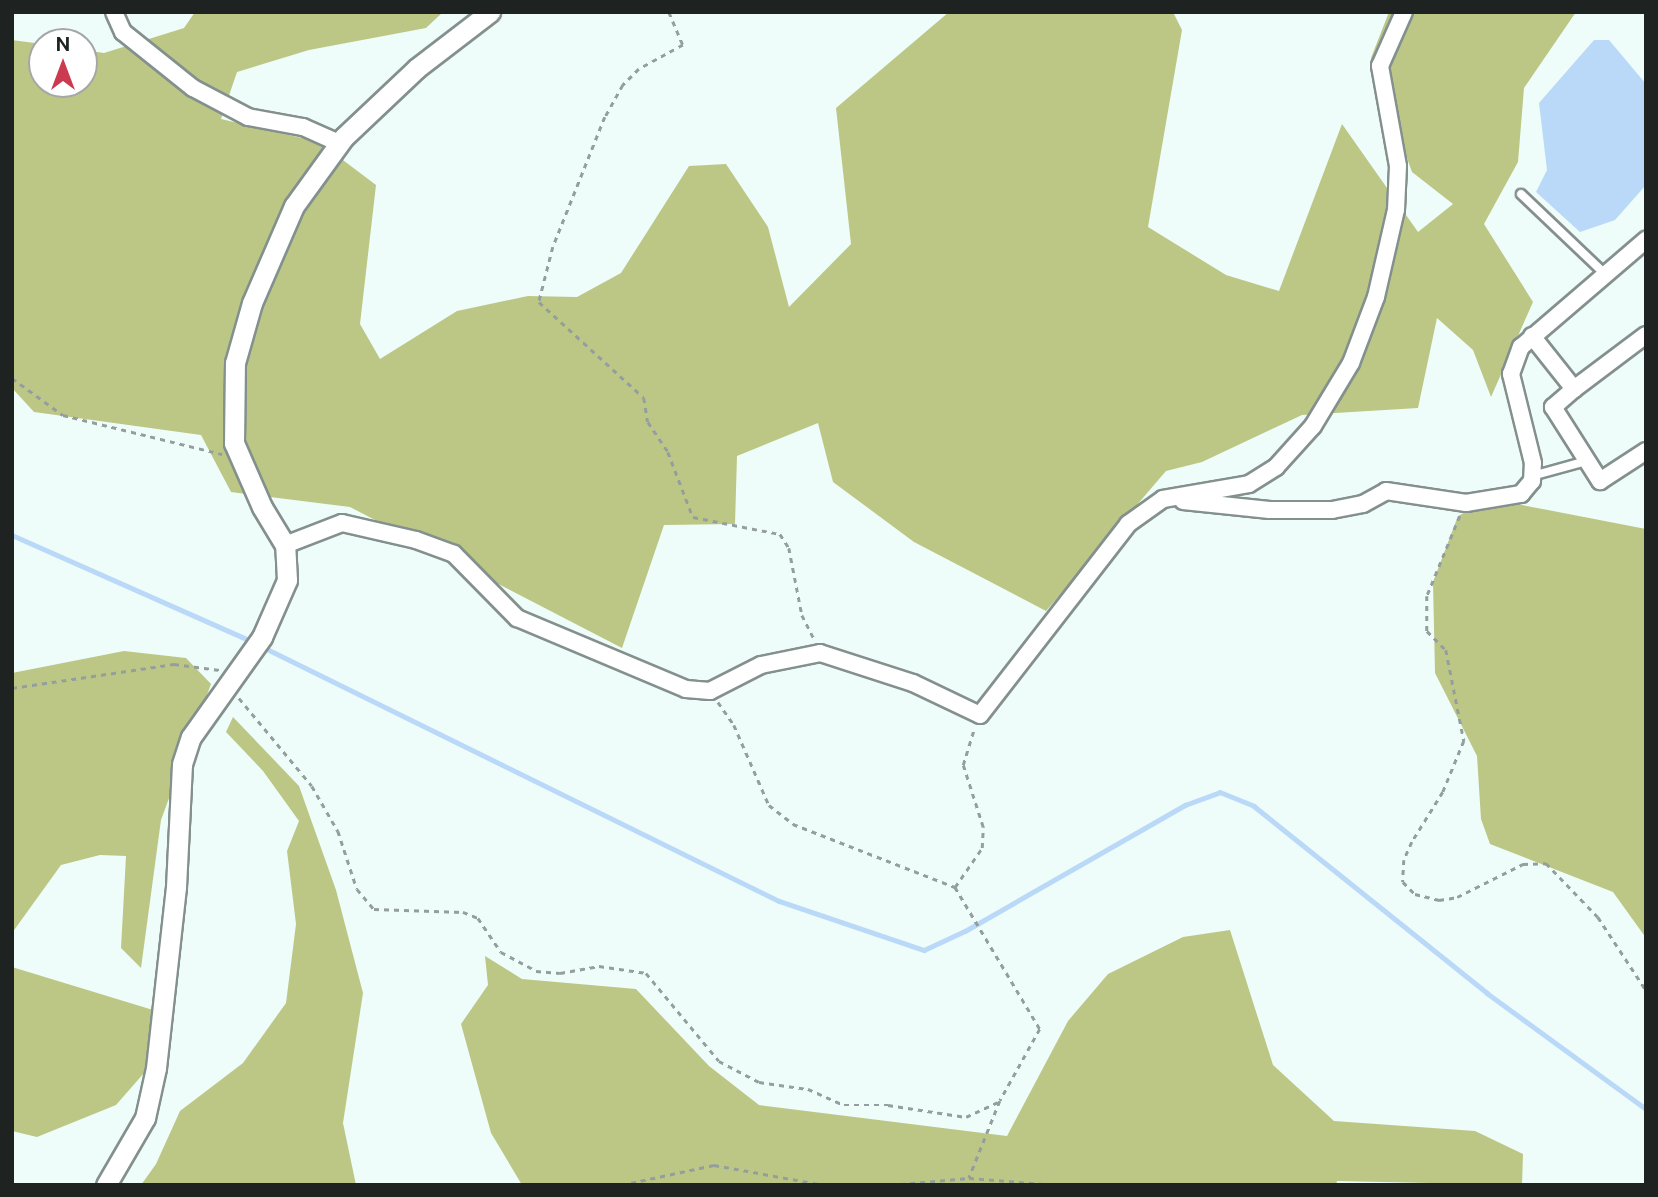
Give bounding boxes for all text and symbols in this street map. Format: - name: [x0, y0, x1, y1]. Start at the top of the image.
- north arrow: [28, 28, 98, 98]
- text: N: [56, 33, 70, 55]

